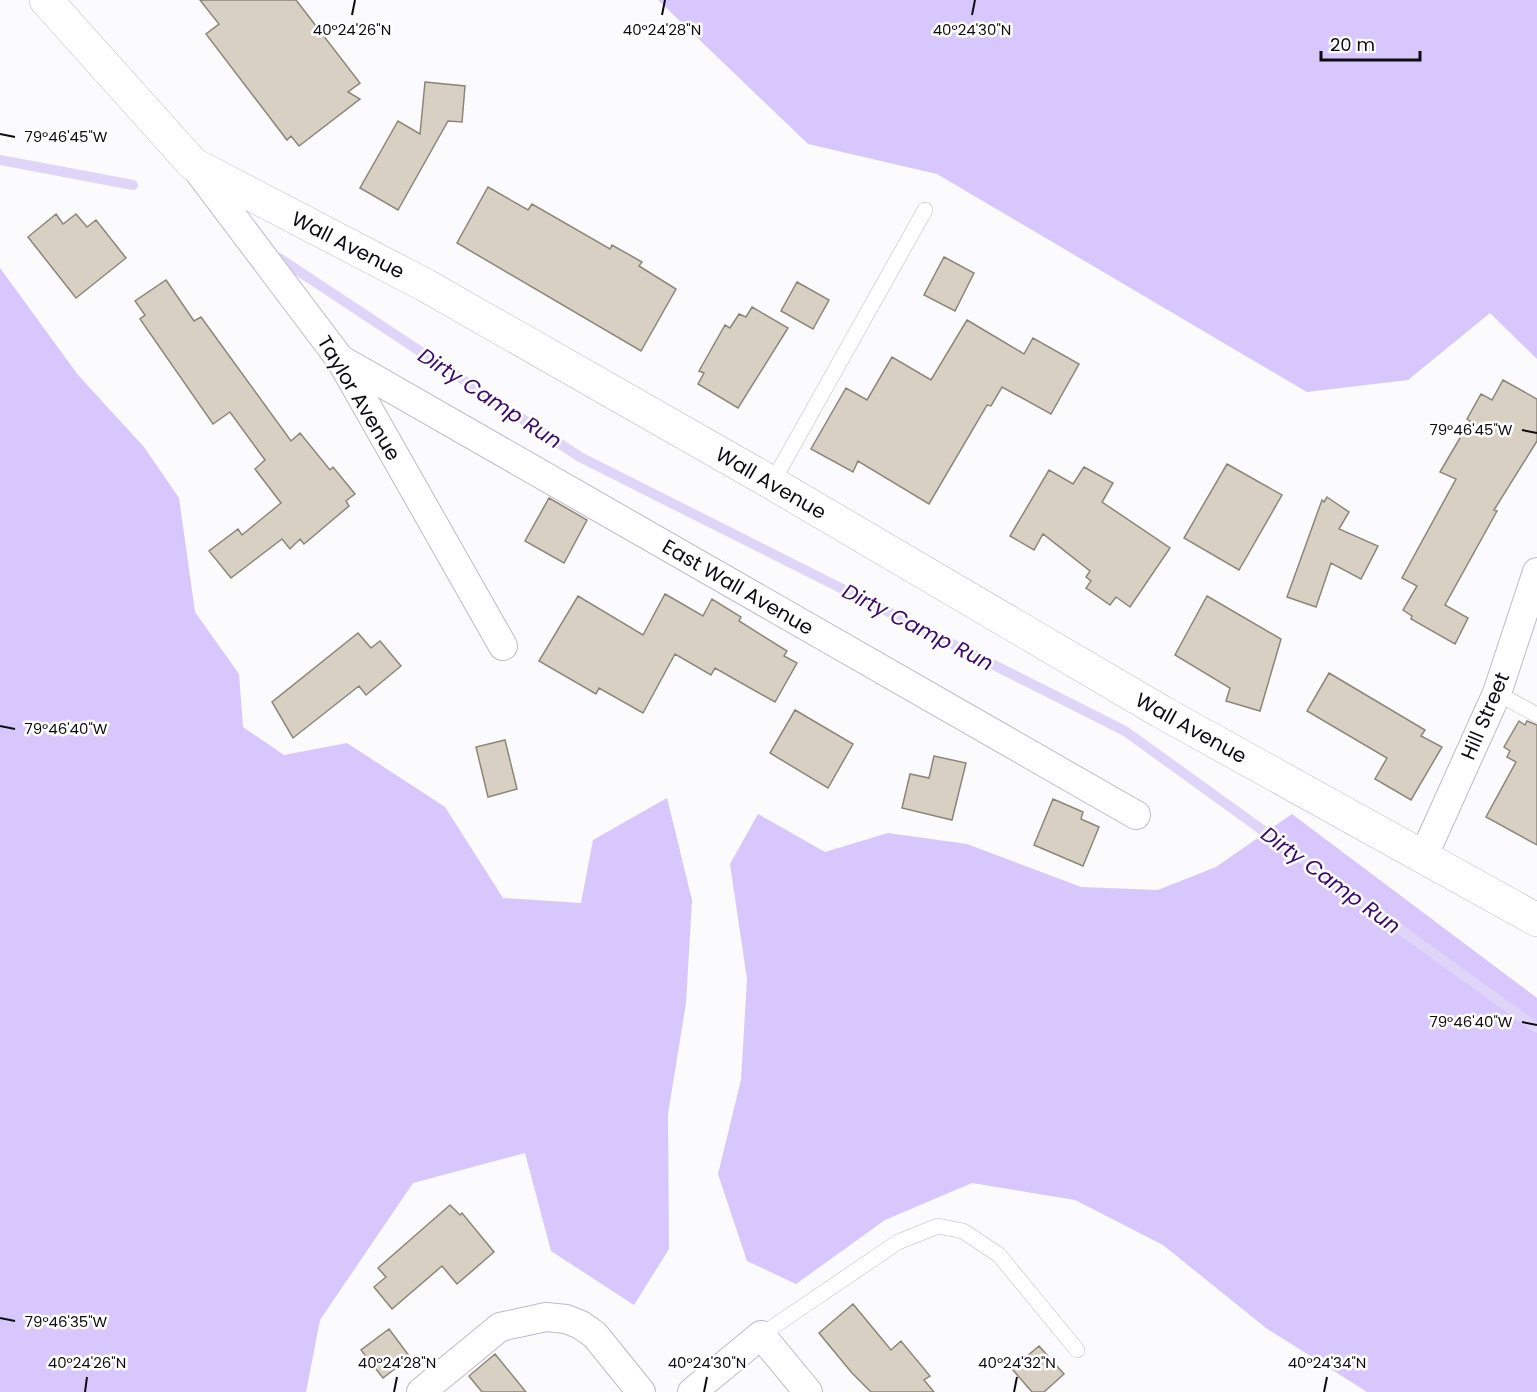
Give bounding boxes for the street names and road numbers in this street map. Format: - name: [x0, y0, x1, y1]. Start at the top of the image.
- street label: Wall Avenue: [287, 205, 409, 285]
- street label: Taylor Avenue: [311, 330, 407, 466]
- street label: Wall Avenue: [711, 440, 831, 526]
- street label: East Wall Avenue: [657, 532, 819, 642]
- street label: Hill Street: [1454, 668, 1516, 764]
- street label: Wall Avenue: [1130, 686, 1252, 770]

